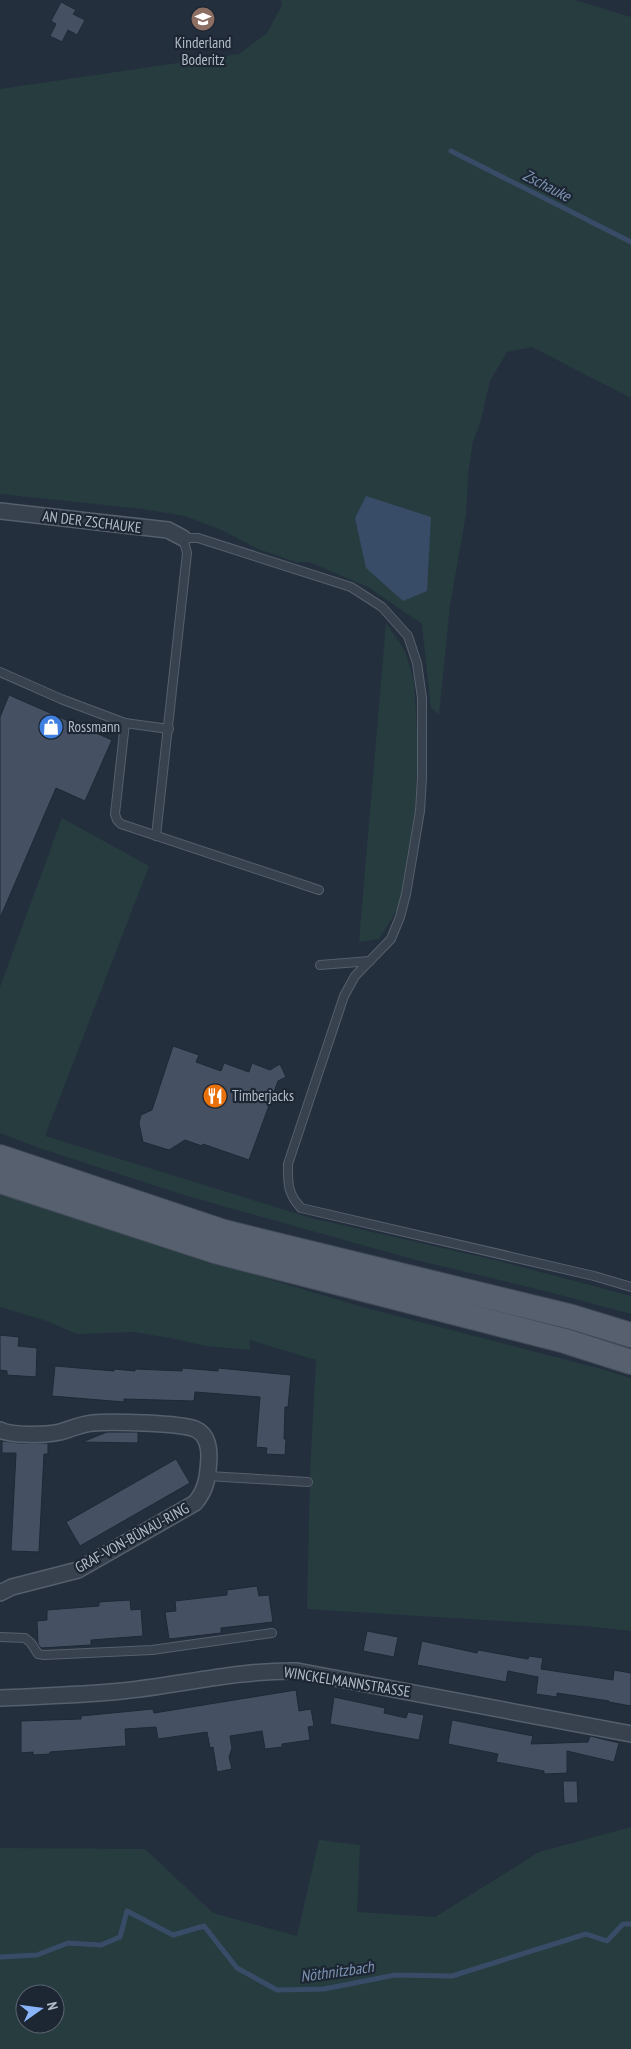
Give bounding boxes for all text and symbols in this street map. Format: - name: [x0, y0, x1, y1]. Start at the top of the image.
- school or university icon: Kinderland Boderitz: [190, 6, 216, 32]
- place label: Kinderland Boderitz: [175, 33, 231, 69]
- water label: Zschauke: [520, 165, 575, 206]
- street label: AN DER ZSCHAUKE: [42, 506, 143, 537]
- shop icon: Rossmann: [38, 714, 64, 740]
- place label: Rossmann: [68, 717, 120, 736]
- restaurant icon: Timberjacks: [202, 1083, 228, 1109]
- place label: Timberjacks: [232, 1086, 294, 1105]
- street label: GRAF-VON-BÜNAU-RING: [71, 1498, 192, 1577]
- street label: WINCKELMANNSTRASSE: [283, 1662, 412, 1701]
- water label: Nöthnitzbach: [299, 1956, 376, 1986]
- north arrow: [15, 1984, 65, 2034]
- text: N: [43, 2000, 62, 2012]

